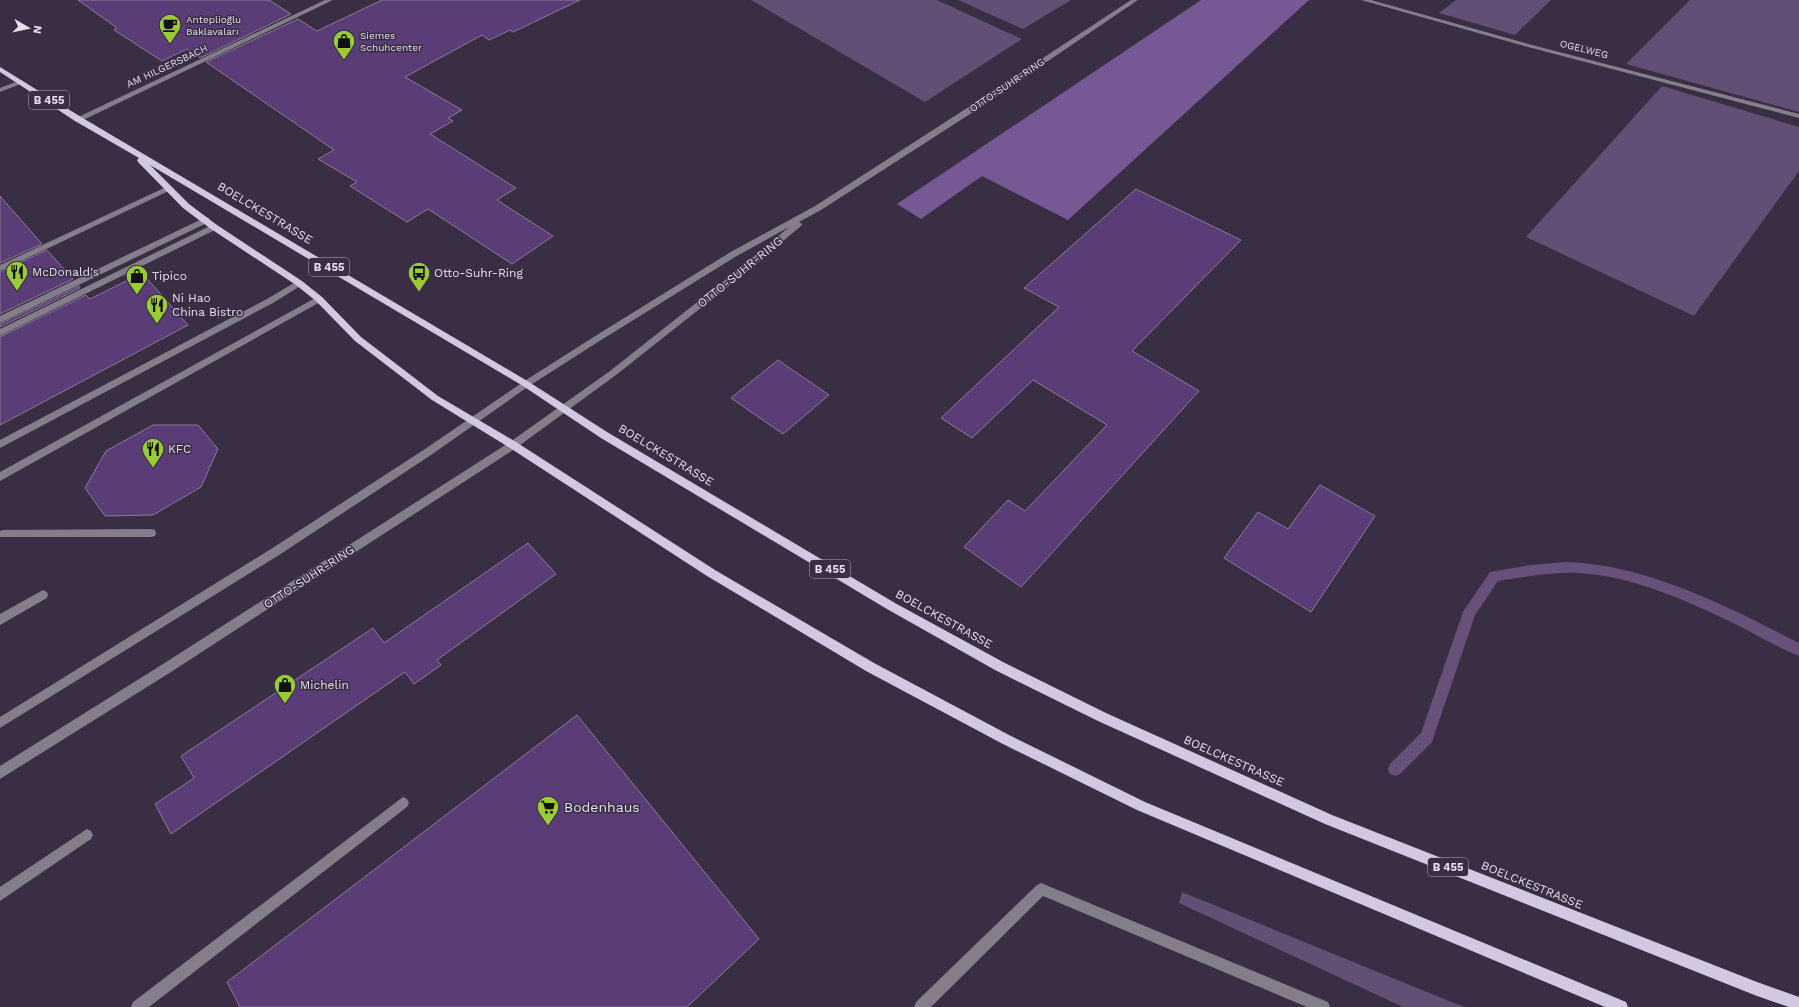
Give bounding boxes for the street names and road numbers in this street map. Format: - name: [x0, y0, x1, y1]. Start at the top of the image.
- street label: OGELWEG: [1559, 38, 1609, 60]
- street label: AM HILGERSBACH: [125, 42, 209, 90]
- street label: OTTO-SUHR-RING: [968, 56, 1046, 114]
- road number: B 455: [29, 91, 69, 109]
- street label: BOELCKESTRASSE: [215, 179, 315, 247]
- street label: OTTO-SUHR-RING: [695, 233, 785, 311]
- road number: B 455: [309, 258, 349, 276]
- street label: BOELCKESTRASSE: [616, 421, 716, 489]
- street label: OTTO-SUHR-RING: [261, 542, 357, 612]
- road number: B 455: [810, 560, 850, 578]
- street label: BOELCKESTRASSE: [893, 587, 995, 652]
- street label: BOELCKESTRASSE: [1182, 733, 1287, 790]
- road number: B 455: [1428, 858, 1468, 876]
- street label: BOELCKESTRASSE: [1479, 858, 1585, 912]

